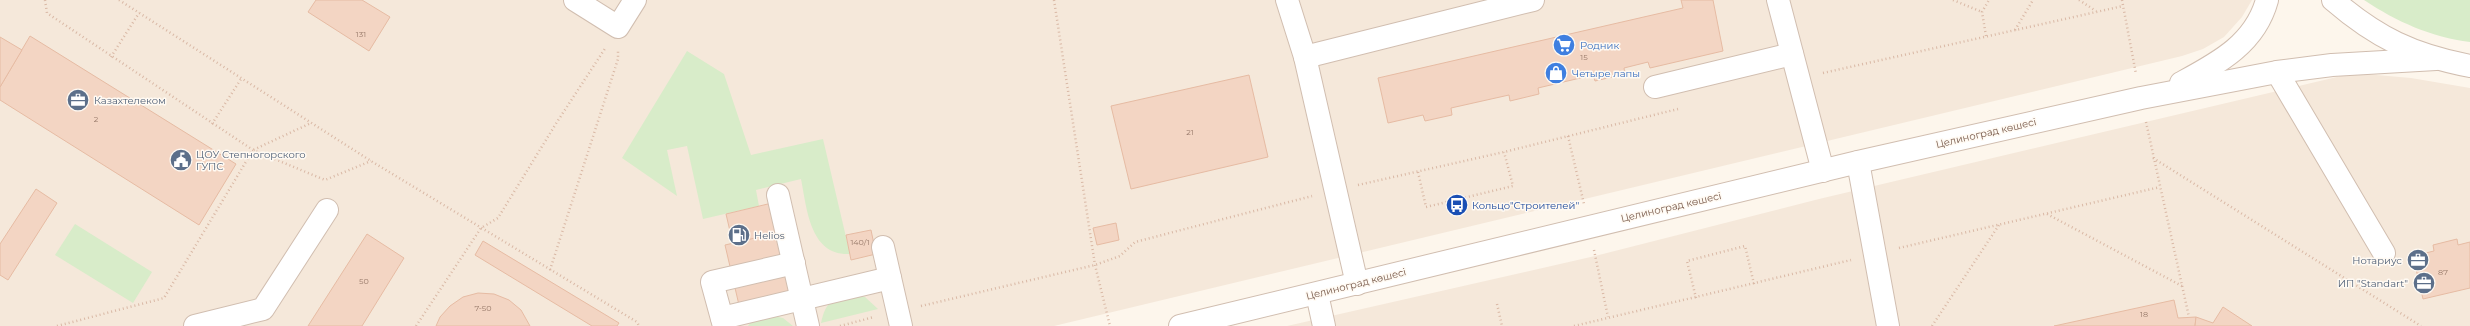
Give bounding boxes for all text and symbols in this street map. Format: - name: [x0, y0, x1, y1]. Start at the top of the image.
- house number: 131: [356, 29, 366, 39]
- supermarket icon: Родник: [1551, 32, 1577, 58]
- place label: Родник: [1580, 39, 1619, 52]
- house number: 15: [1580, 52, 1588, 62]
- shop icon: Четыре лапы: [1543, 60, 1569, 86]
- place label: Четыре лапы: [1572, 67, 1640, 80]
- office icon: Казахтелеком: [65, 87, 91, 113]
- place label: Казахтелеком: [94, 94, 166, 107]
- house number: 2: [94, 114, 99, 124]
- street label: Целиноград көшесі: [1934, 115, 2038, 151]
- house number: 21: [1186, 127, 1194, 137]
- public building icon: ЦОУ Степногорского ГУПС: [168, 147, 194, 173]
- place label: ЦОУ Степногорского ГУПС: [196, 148, 306, 173]
- street label: Целиноград көшесі: [1619, 189, 1723, 225]
- bus stop icon: Кольцо"Строителей": [1444, 192, 1470, 218]
- place label: Кольцо"Строителей": [1472, 199, 1579, 212]
- fuel station icon: Helios: [726, 222, 752, 248]
- place label: Helios: [754, 229, 785, 242]
- house number: 140/1: [850, 237, 870, 247]
- office icon: Нотариус: [2405, 247, 2431, 273]
- place label: Нотариус: [2352, 254, 2402, 267]
- street label: Целиноград көшесі: [1305, 265, 1407, 303]
- house number: 87: [2438, 267, 2448, 277]
- office icon: ИП "Standart": [2411, 270, 2437, 296]
- house number: 50: [359, 276, 369, 286]
- place label: ИП "Standart": [2338, 277, 2408, 290]
- house number: 7-50: [474, 303, 492, 313]
- house number: 18: [2140, 309, 2148, 319]

